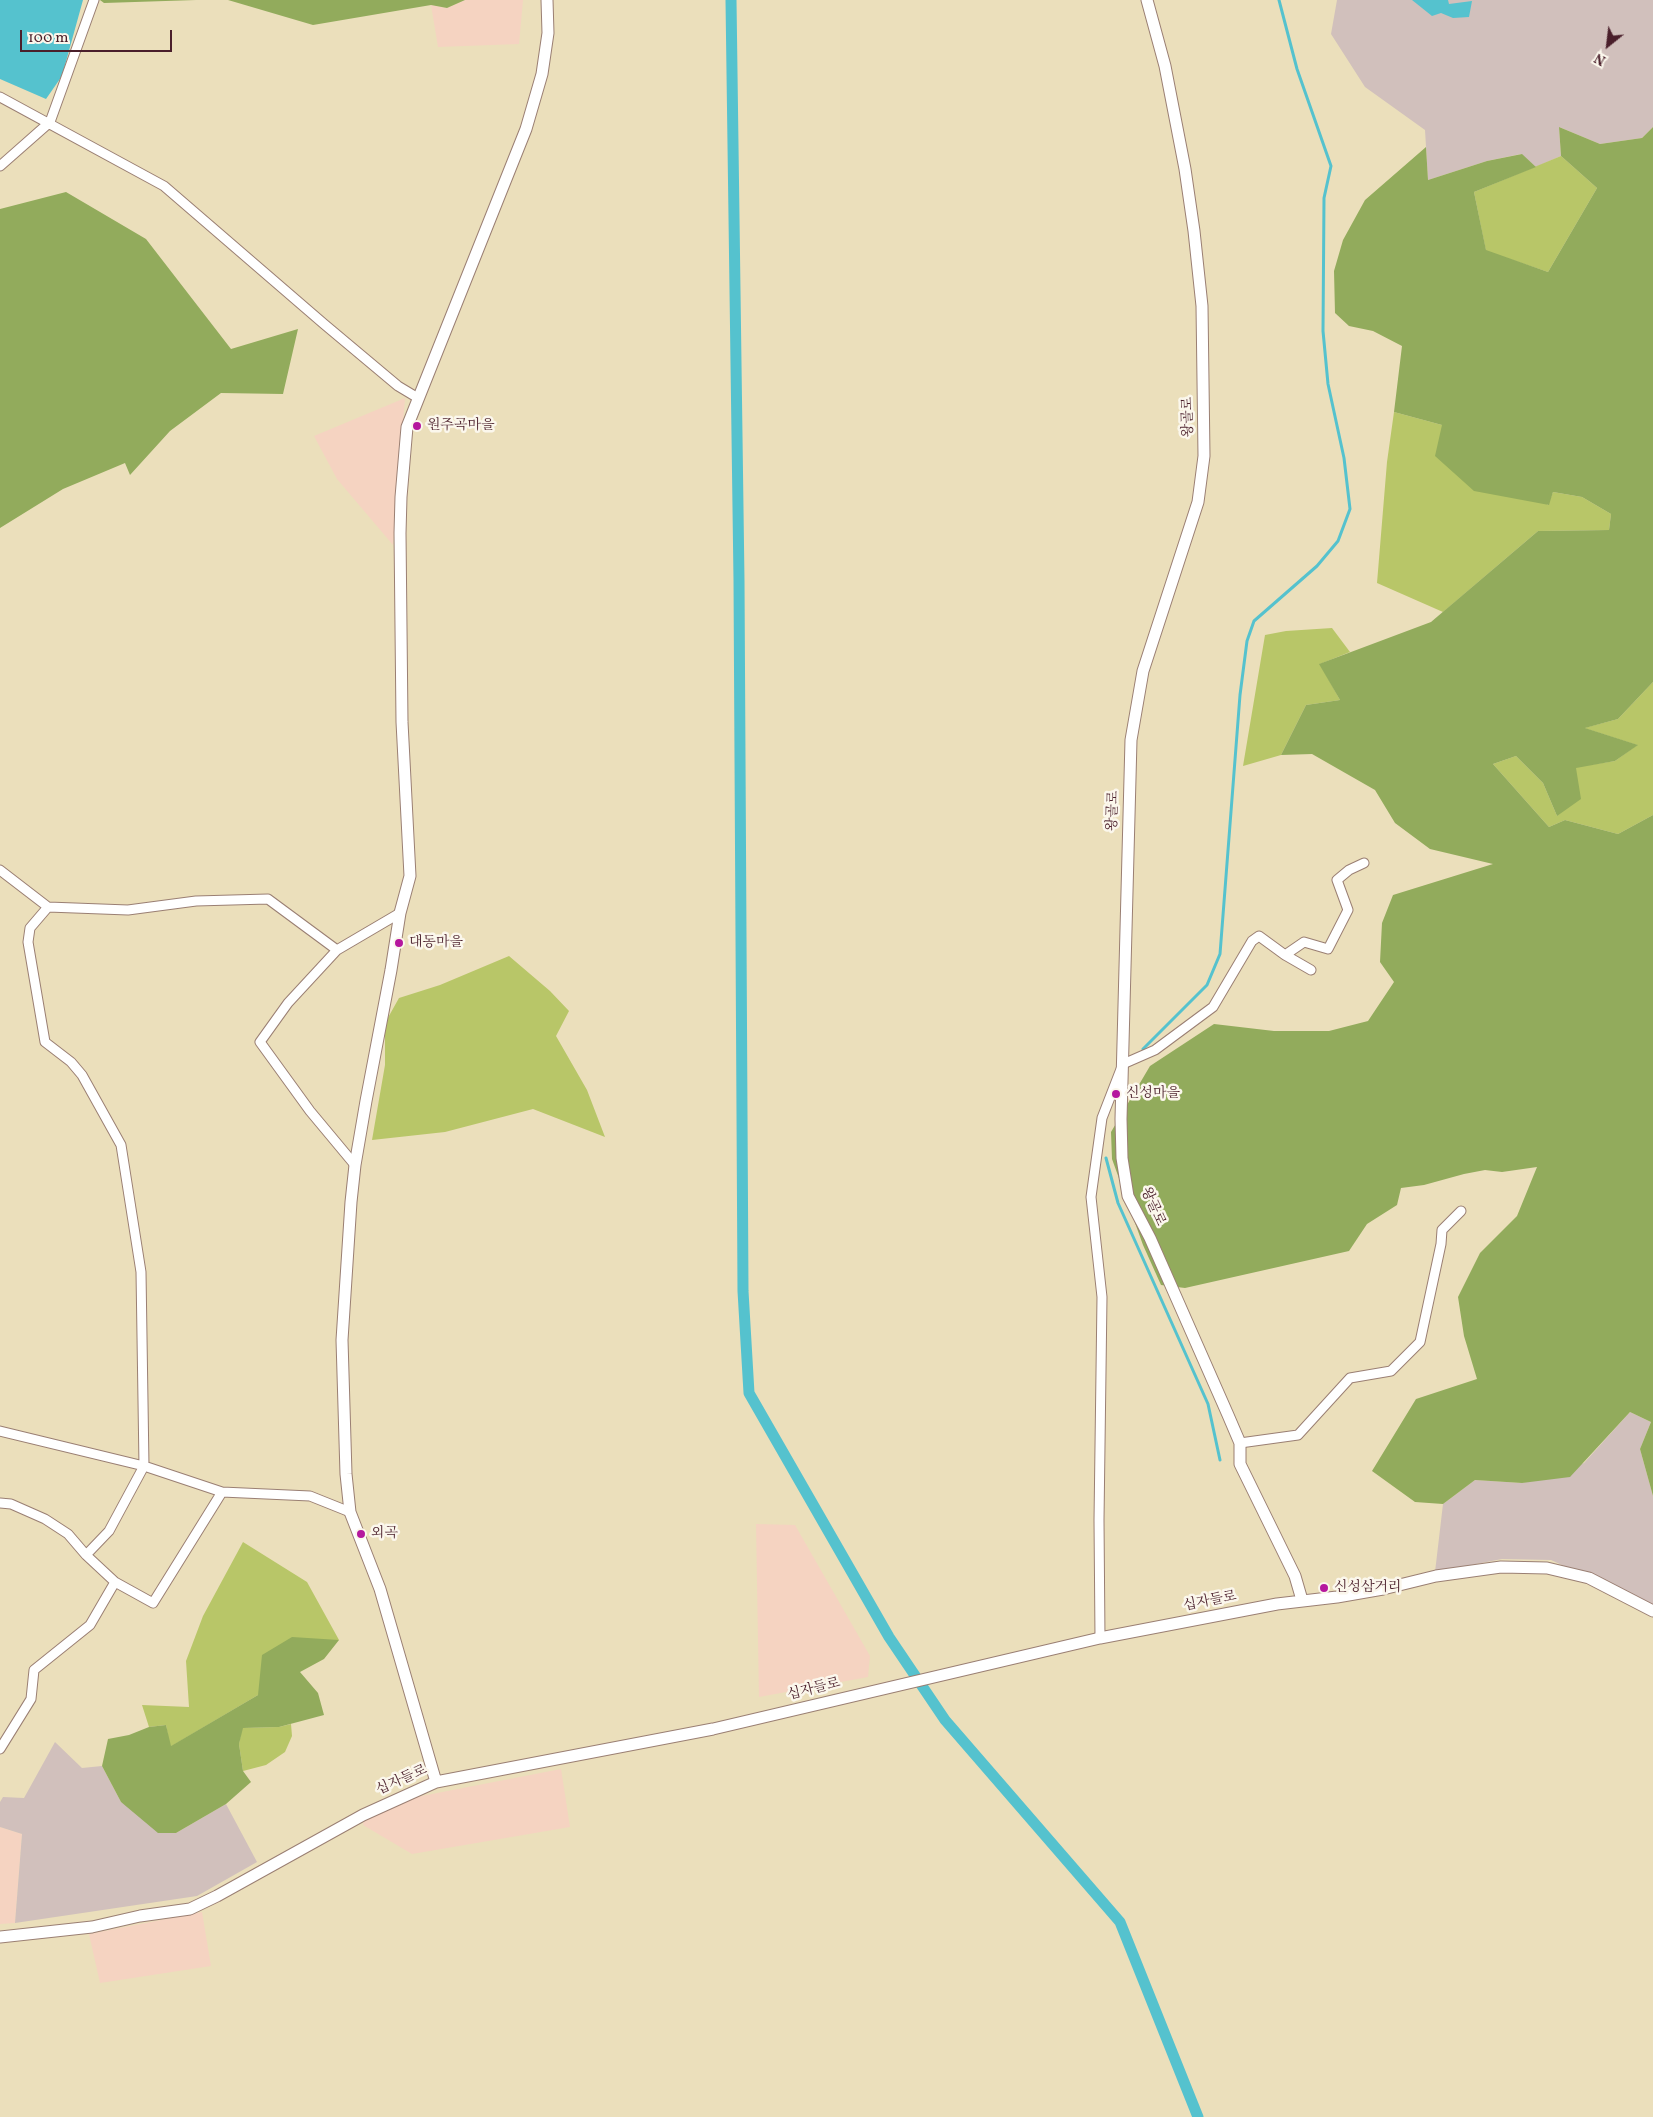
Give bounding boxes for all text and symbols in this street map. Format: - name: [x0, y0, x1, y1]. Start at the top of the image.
- scale bar: [22, 20, 175, 52]
- north arrow: [1583, 20, 1633, 70]
- text: 100 m: [28, 28, 68, 49]
- text: N: [1591, 48, 1610, 69]
- street label: 왕골로: [1180, 397, 1198, 437]
- place label: 원주곡마을: [427, 418, 495, 434]
- marker: 원주곡마을: [411, 420, 423, 432]
- street label: 왕골로: [1105, 790, 1123, 832]
- place label: 대동마을: [409, 935, 463, 951]
- marker: 대동마을: [393, 937, 405, 949]
- place label: 신성마을: [1126, 1086, 1180, 1102]
- marker: 신성마을: [1110, 1088, 1122, 1100]
- street label: 왕골로: [1136, 1185, 1168, 1229]
- place label: 외곡: [371, 1526, 398, 1542]
- marker: 외곡: [355, 1528, 367, 1540]
- place label: 신성삼거리: [1334, 1580, 1402, 1596]
- marker: 신성삼거리: [1318, 1582, 1330, 1594]
- street label: 십자들로: [1182, 1589, 1238, 1615]
- street label: 십자들로: [786, 1675, 842, 1705]
- street label: 십자들로: [374, 1762, 430, 1800]

